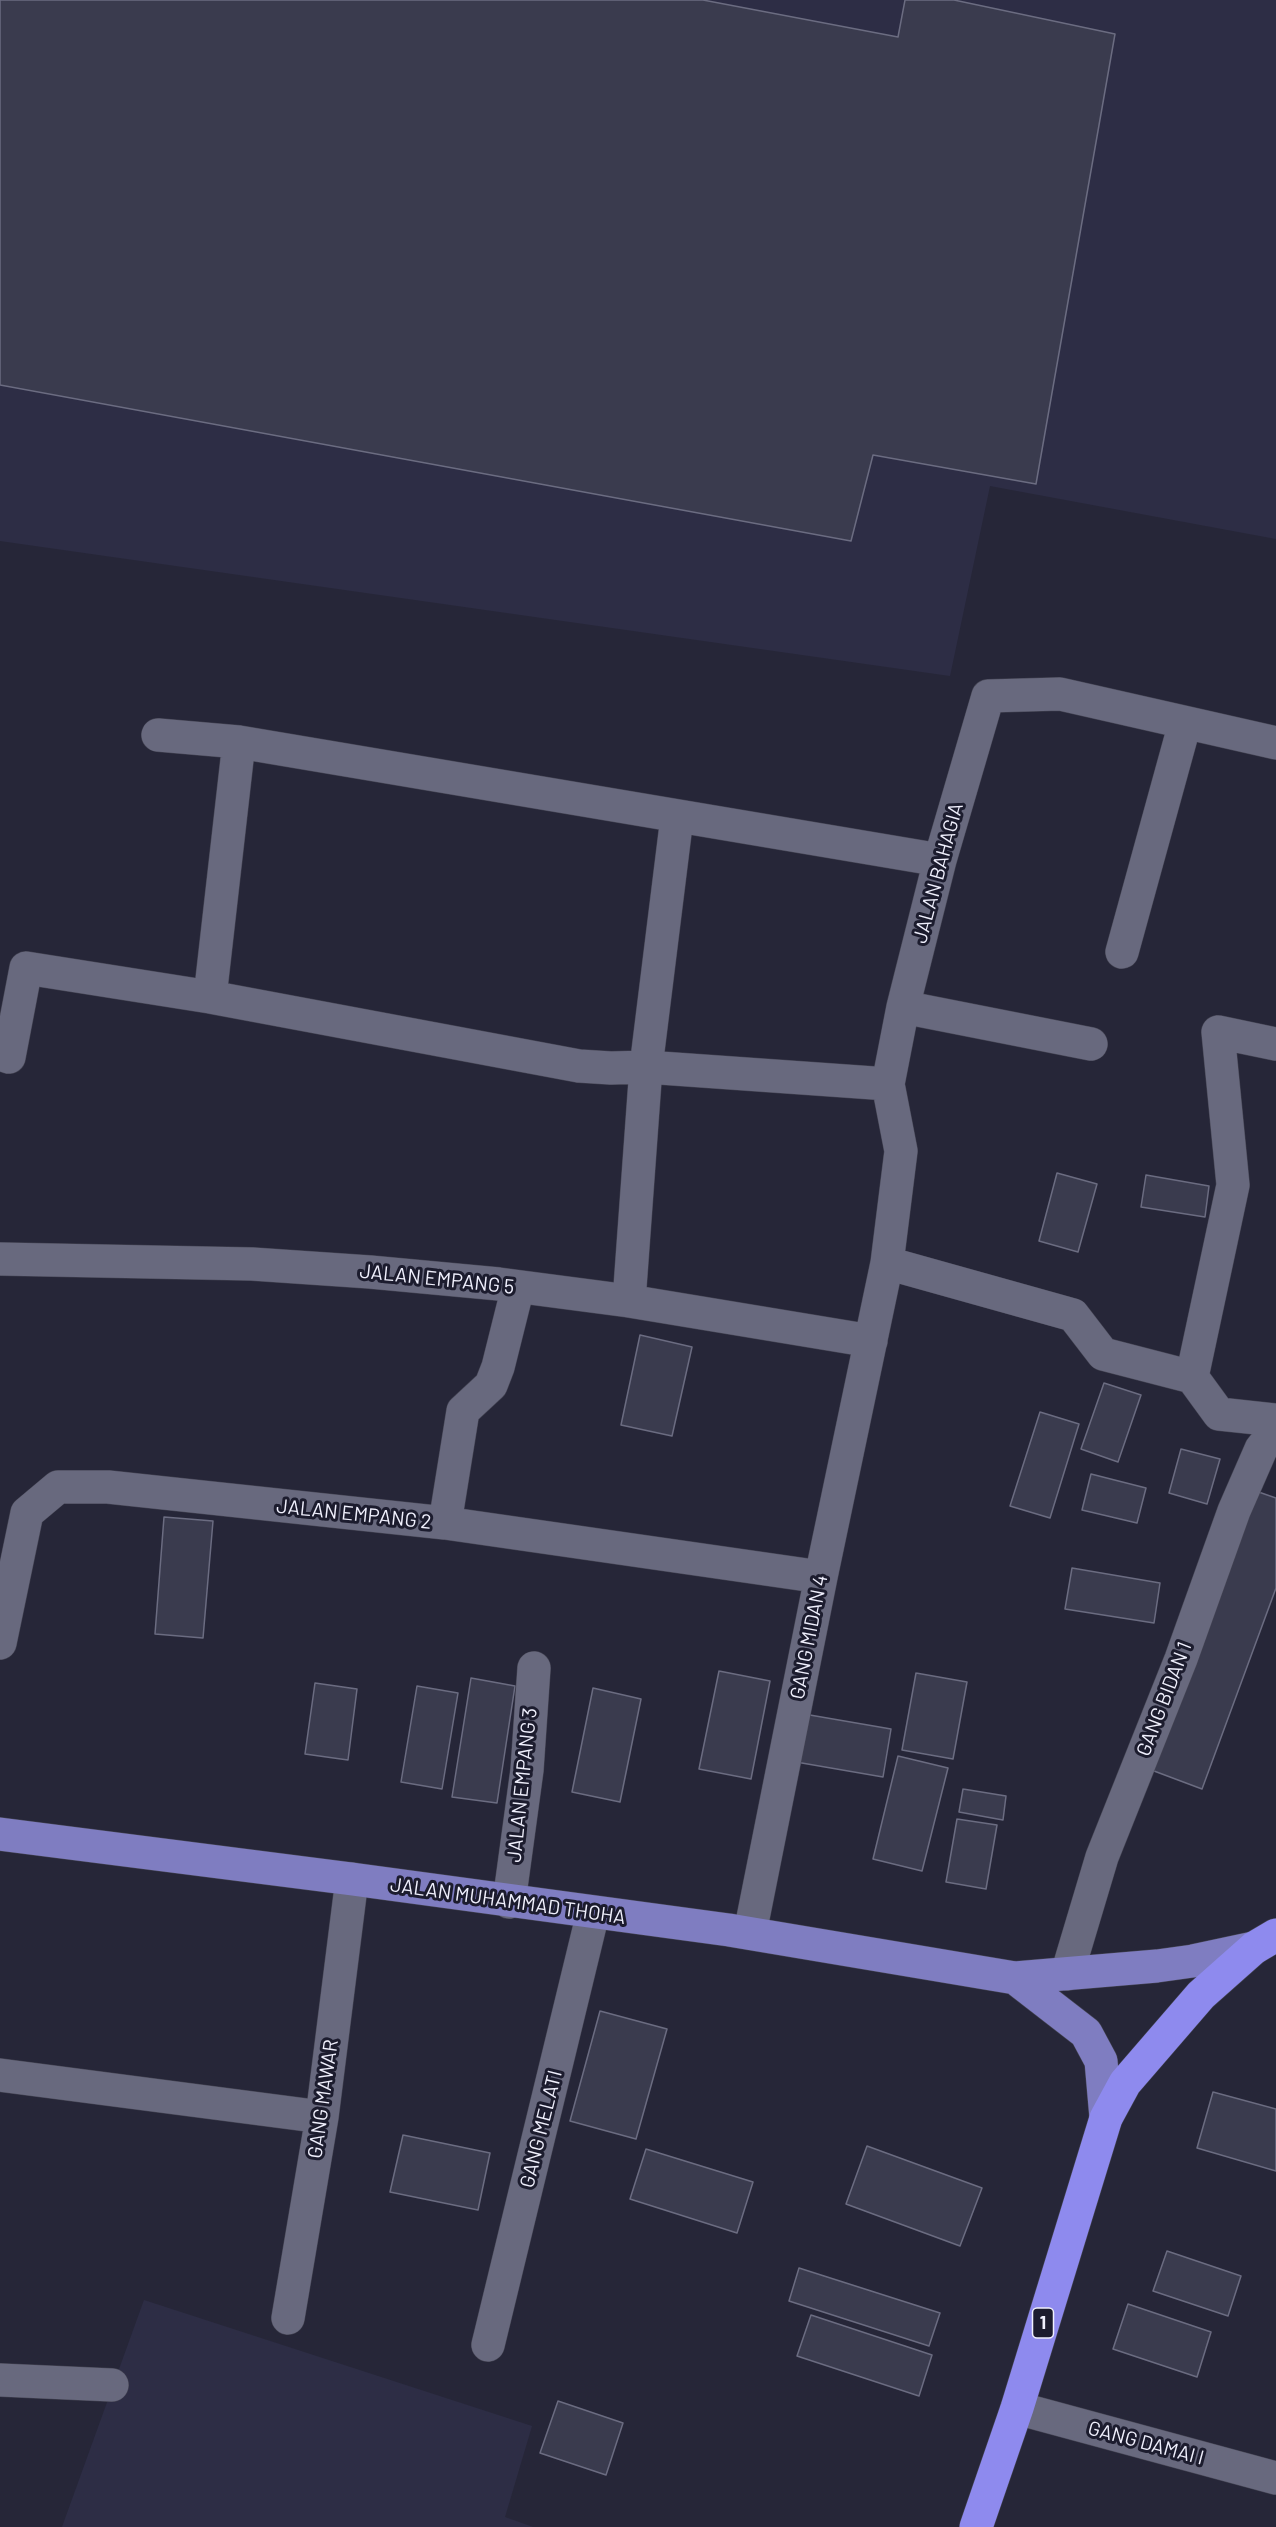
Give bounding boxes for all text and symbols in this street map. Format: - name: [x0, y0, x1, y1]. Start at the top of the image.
- street label: JALAN BAHAGIA: [908, 800, 968, 946]
- street label: JALAN EMPANG 5: [358, 1259, 516, 1299]
- street label: JALAN EMPANG 2: [275, 1494, 433, 1534]
- street label: GANG MIDAN 4: [785, 1573, 833, 1701]
- street label: GANG BIDAN 1: [1131, 1638, 1197, 1760]
- street label: JALAN EMPANG 3: [502, 1706, 542, 1864]
- street label: JALAN MUHAMMAD THOHA: [389, 1873, 627, 1929]
- street label: GANG MAWAR: [303, 2038, 343, 2160]
- street label: GANG MELATI: [515, 2068, 567, 2190]
- road number: 1: [1032, 2308, 1054, 2338]
- street label: GANG DAMAI I: [1085, 2416, 1207, 2470]

